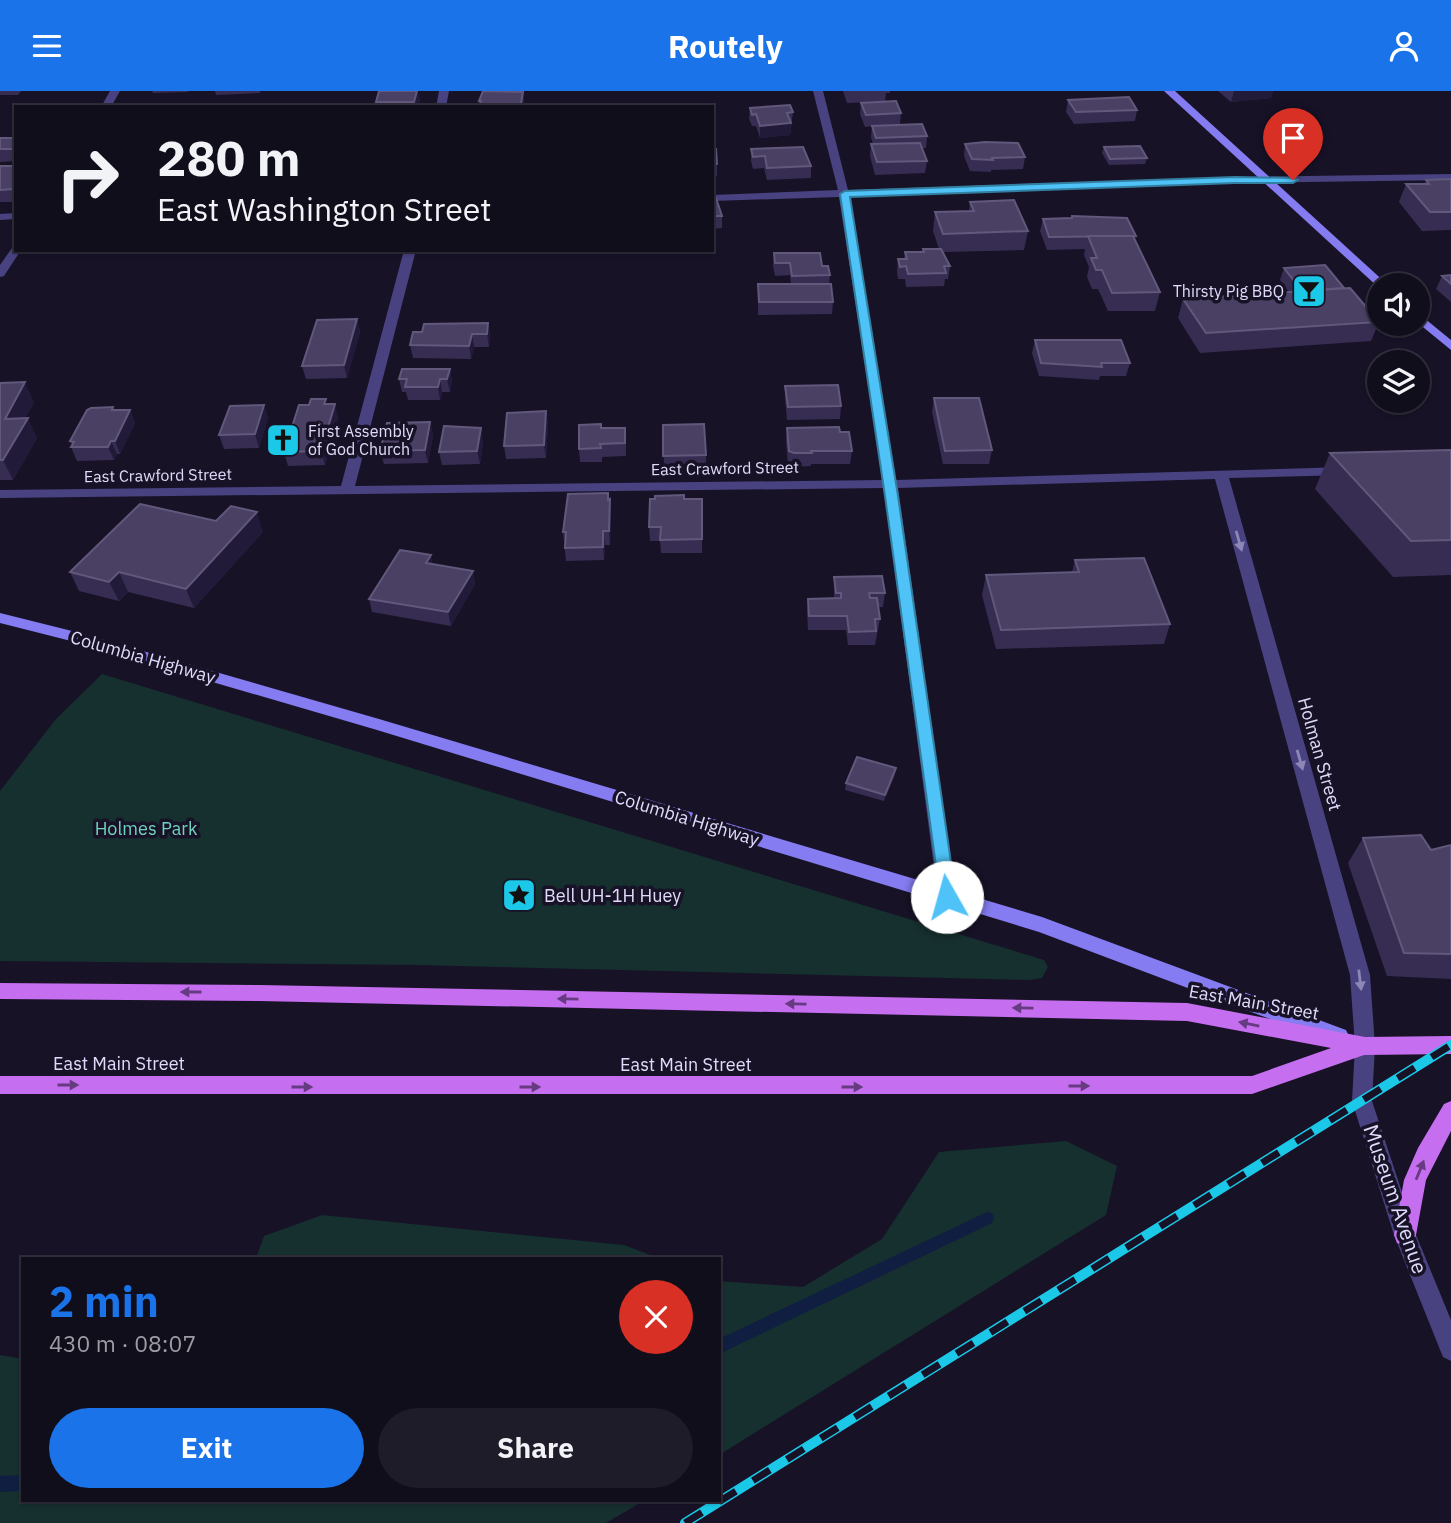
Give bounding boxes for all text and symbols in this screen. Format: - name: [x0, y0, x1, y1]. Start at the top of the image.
- text: Routely: [668, 25, 783, 67]
- icon: menu: [28, 27, 66, 65]
- icon: person: [1385, 27, 1423, 65]
- pin: [1263, 108, 1323, 180]
- icon: arrive: [1274, 119, 1312, 157]
- text: 280 m: [157, 126, 301, 189]
- icon: right: [42, 133, 133, 224]
- text: East Washington Street: [157, 188, 492, 230]
- bar icon: Thirsty Pig BBQ: [1290, 272, 1328, 310]
- map controls: [1367, 273, 1430, 413]
- button: sound: [1367, 273, 1430, 336]
- place label: Thirsty Pig BBQ: [1173, 281, 1284, 301]
- button: layers: [1367, 350, 1430, 413]
- church icon: First Assembly of God Church: [264, 421, 302, 459]
- place label: First Assembly of God Church: [308, 421, 414, 459]
- street label: East Crawford Street: [651, 457, 799, 479]
- street label: East Crawford Street: [84, 464, 232, 486]
- one-way arrow: [1235, 531, 1245, 552]
- street label: Columbia Highway: [68, 625, 218, 689]
- street label: Holman Street: [1293, 695, 1347, 813]
- one-way arrow: [1296, 750, 1306, 771]
- street label: Columbia Highway: [612, 785, 762, 851]
- park label: Holmes Park: [95, 817, 198, 840]
- position arrow: [910, 860, 984, 934]
- place icon: Bell UH-1H Huey: [500, 876, 538, 914]
- place label: Bell UH-1H Huey: [544, 884, 681, 907]
- one-way arrow: [1354, 969, 1365, 991]
- street label: East Main Street: [1187, 979, 1321, 1025]
- one-way arrow: [180, 986, 202, 998]
- one-way arrow: [557, 993, 579, 1005]
- one-way arrow: [784, 998, 806, 1009]
- one-way arrow: [1012, 1003, 1034, 1014]
- one-way arrow: [1238, 1018, 1260, 1029]
- street label: East Main Street: [53, 1052, 185, 1075]
- street label: East Main Street: [620, 1053, 752, 1076]
- one-way arrow: [57, 1079, 79, 1091]
- one-way arrow: [1068, 1080, 1090, 1092]
- one-way arrow: [292, 1081, 314, 1093]
- one-way arrow: [519, 1081, 541, 1093]
- one-way arrow: [841, 1081, 863, 1093]
- street label: Museum Avenue: [1357, 1121, 1435, 1277]
- one-way arrow: [1414, 1159, 1425, 1180]
- text: 2 min: [49, 1274, 159, 1329]
- button: close: [619, 1280, 693, 1354]
- text: 430 m · 08:07: [49, 1328, 196, 1358]
- button: Exit: [49, 1408, 364, 1488]
- button: Share: [378, 1408, 693, 1488]

